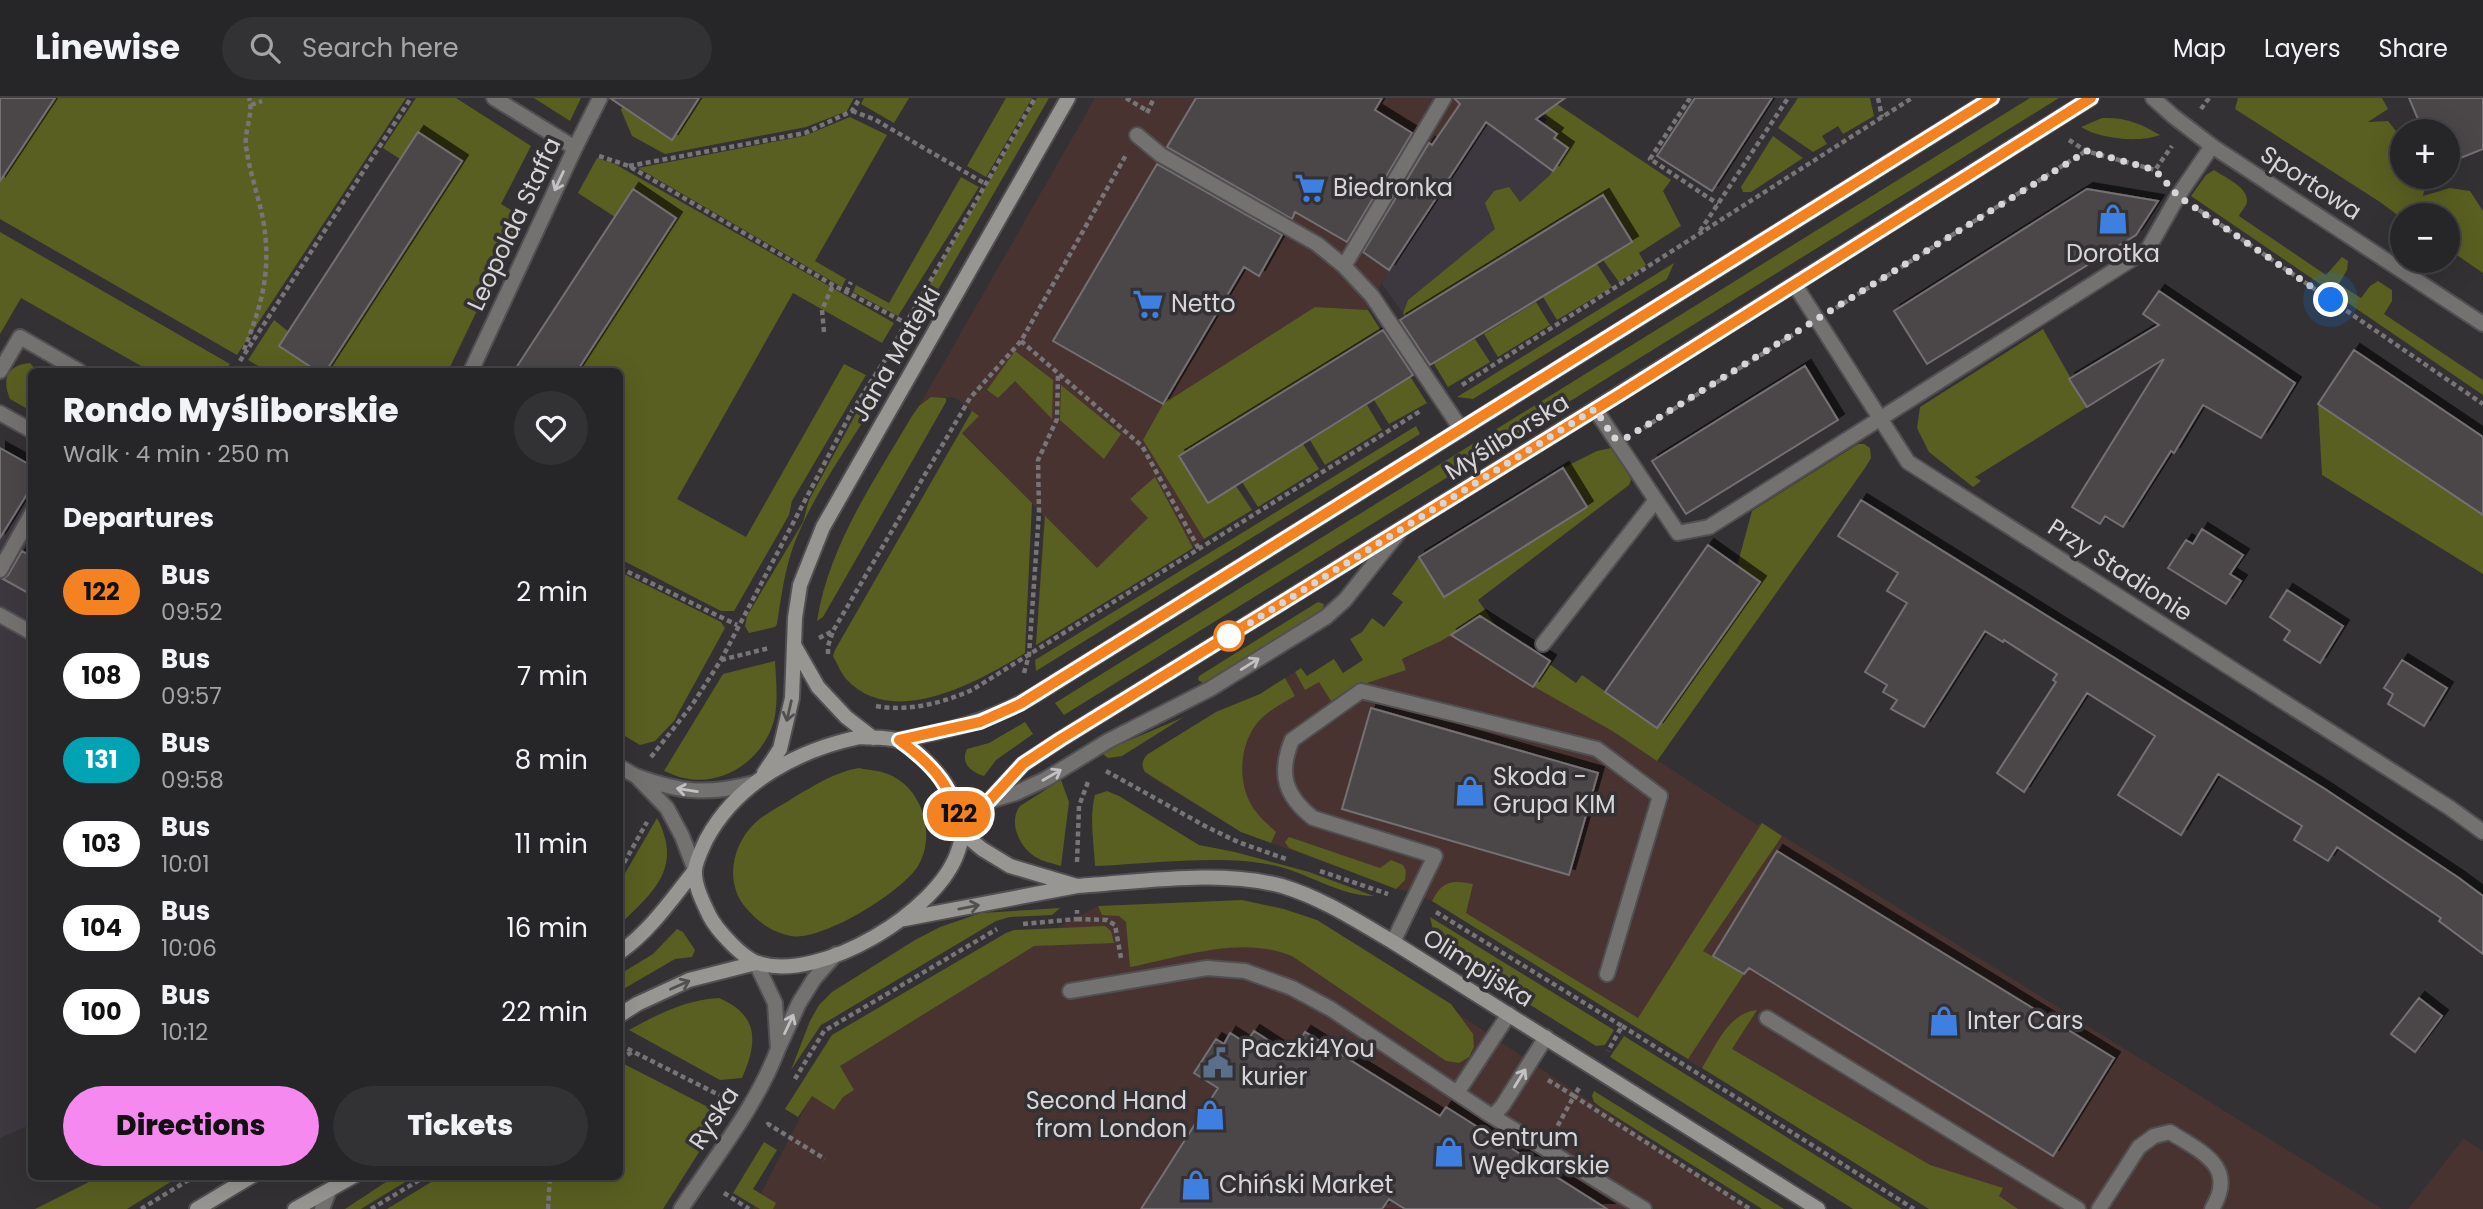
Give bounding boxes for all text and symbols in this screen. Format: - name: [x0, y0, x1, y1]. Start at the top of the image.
- search box: [222, 17, 712, 80]
- text: Linewise: [35, 24, 180, 71]
- icon: search: [246, 29, 284, 67]
- text: Search here: [302, 30, 459, 66]
- text: Map: [2173, 32, 2226, 65]
- text: Layers: [2264, 32, 2340, 65]
- text: Share: [2378, 32, 2448, 65]
- map controls: [2390, 119, 2460, 273]
- button: +: [2390, 119, 2460, 189]
- street label: Leopolda Staffa: [459, 132, 568, 316]
- street label: Sportowa: [2254, 138, 2368, 228]
- one-way arrow: [552, 170, 565, 191]
- supermarket icon: Biedronka: [1293, 171, 1327, 205]
- place label: Biedronka: [1333, 171, 1453, 204]
- shop icon: Dorotka: [2096, 202, 2130, 236]
- button: −: [2390, 203, 2460, 273]
- place label: Dorotka: [2066, 237, 2160, 270]
- street label: Jana Matejki: [843, 280, 948, 428]
- your location: [2313, 282, 2348, 317]
- supermarket icon: Netto: [1131, 287, 1165, 321]
- place label: Netto: [1171, 287, 1236, 320]
- street label: Myśliborska: [1439, 385, 1575, 488]
- text: Rondo Myśliborskie: [63, 387, 398, 434]
- button: heart: [514, 391, 588, 465]
- text: Walk · 4 min · 250 m: [63, 438, 289, 470]
- text: Departures: [63, 500, 214, 536]
- street label: Przy Stadionie: [2042, 510, 2199, 629]
- text: Bus: [161, 557, 210, 593]
- text: 2 min: [516, 574, 588, 610]
- text: 122: [83, 575, 120, 608]
- text: 09:52: [161, 596, 223, 628]
- unlabelled marker: [1214, 621, 1244, 651]
- text: Bus: [161, 641, 210, 677]
- one-way arrow: [1240, 657, 1259, 672]
- text: 7 min: [517, 658, 588, 694]
- text: 108: [81, 659, 122, 692]
- text: 09:57: [161, 680, 222, 712]
- one-way arrow: [781, 700, 794, 722]
- text: Bus: [161, 725, 210, 761]
- text: 8 min: [515, 742, 588, 778]
- text: 131: [85, 743, 118, 776]
- place label: Skoda - Grupa KIM: [1493, 760, 1616, 821]
- text: 09:58: [161, 764, 224, 796]
- one-way arrow: [1041, 768, 1061, 782]
- shop icon: Skoda - Grupa KIM: [1453, 774, 1487, 808]
- one-way arrow: [676, 783, 699, 796]
- line badge: 122: [919, 791, 999, 837]
- text: 122: [941, 797, 977, 830]
- text: Bus: [161, 809, 210, 845]
- text: 11 min: [515, 826, 588, 862]
- text: 103: [82, 827, 121, 860]
- text: 10:01: [161, 848, 210, 880]
- text: Bus: [161, 893, 210, 929]
- one-way arrow: [957, 899, 980, 913]
- text: 16 min: [506, 910, 588, 946]
- text: 104: [81, 911, 122, 944]
- street label: Olimpijska: [1417, 921, 1540, 1015]
- text: 10:06: [161, 932, 217, 964]
- text: Bus: [161, 977, 210, 1013]
- one-way arrow: [669, 977, 691, 990]
- text: 22 min: [501, 994, 588, 1030]
- text: 100: [81, 995, 122, 1028]
- shop icon: Inter Cars: [1927, 1004, 1961, 1038]
- place label: Inter Cars: [1967, 1004, 2083, 1037]
- one-way arrow: [783, 1014, 796, 1036]
- text: 10:12: [161, 1016, 208, 1048]
- place label: Paczki4You kurier: [1241, 1032, 1375, 1093]
- public building icon: Paczki4You kurier: [1201, 1046, 1235, 1080]
- one-way arrow: [1514, 1068, 1528, 1088]
- street label: Ryska: [681, 1080, 746, 1156]
- place label: Second Hand from London: [1026, 1084, 1187, 1145]
- button: Directions: [63, 1086, 319, 1166]
- button: Tickets: [333, 1086, 588, 1166]
- shop icon: Second Hand from London: [1193, 1098, 1227, 1132]
- place label: Centrum Wędkarskie: [1472, 1121, 1610, 1182]
- shop icon: Centrum Wędkarskie: [1432, 1135, 1466, 1169]
- shop icon: Chiński Market: [1179, 1168, 1213, 1202]
- place label: Chiński Market: [1219, 1168, 1393, 1201]

